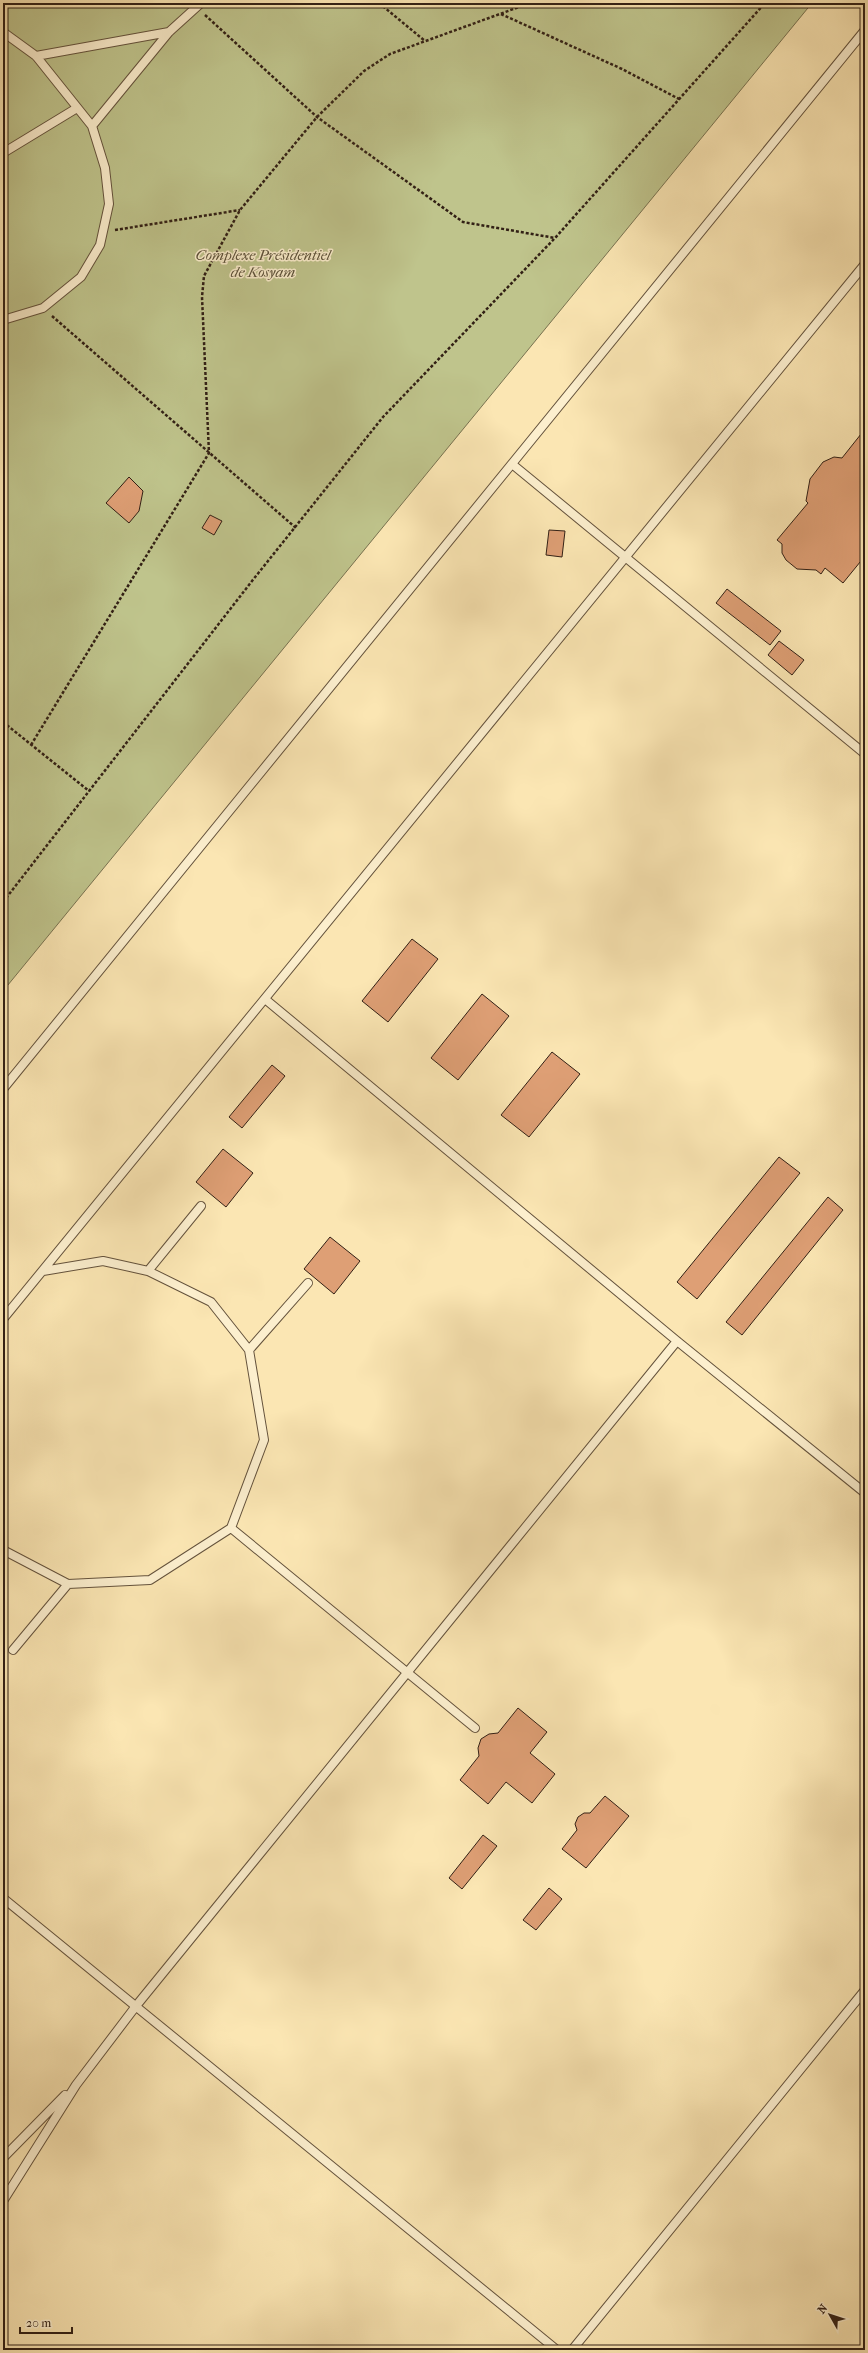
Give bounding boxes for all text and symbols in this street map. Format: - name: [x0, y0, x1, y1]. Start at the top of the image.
- park label: Complexe Présidentiel de Kosyam: [196, 246, 333, 281]
- north arrow: [810, 2295, 850, 2335]
- text: N: [815, 2301, 831, 2316]
- scale bar: [20, 2309, 72, 2335]
- text: 20 m: [26, 2316, 51, 2330]

